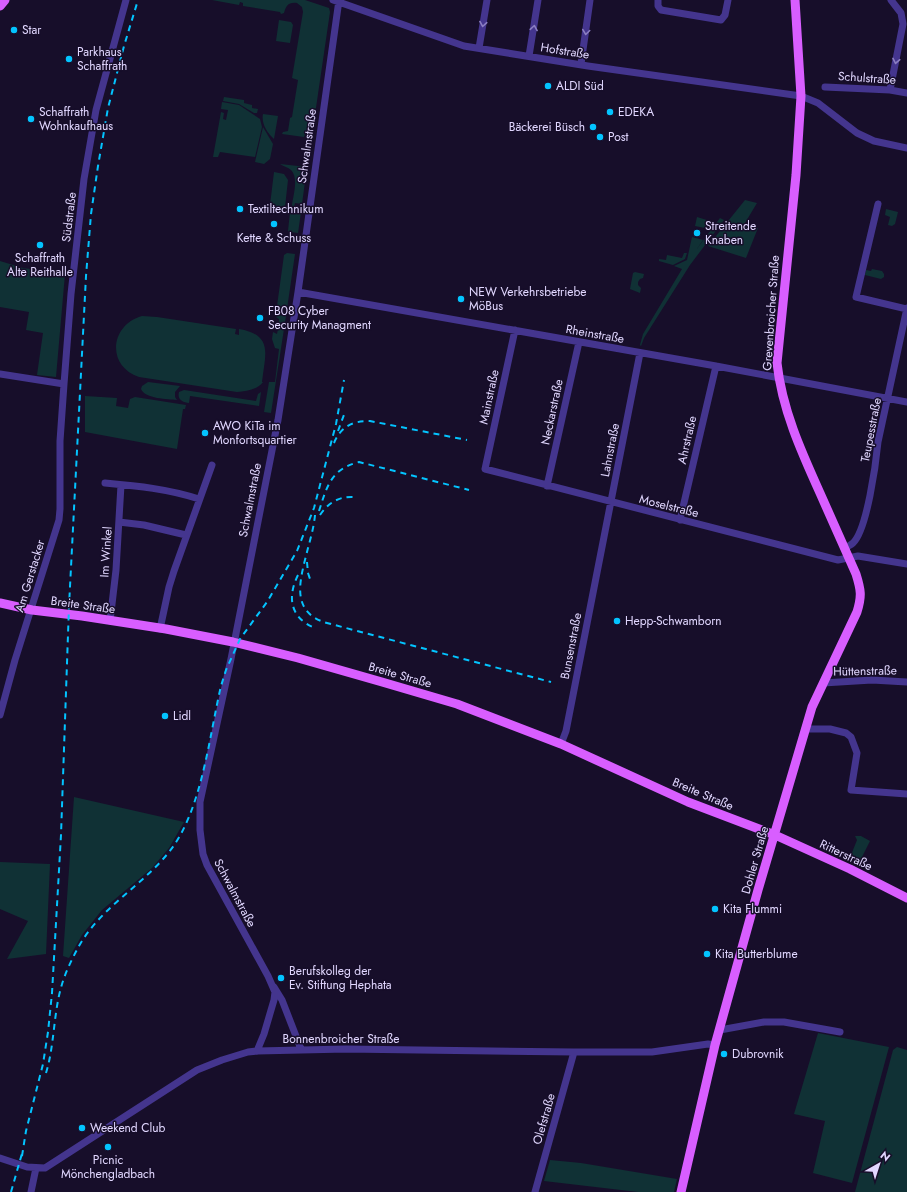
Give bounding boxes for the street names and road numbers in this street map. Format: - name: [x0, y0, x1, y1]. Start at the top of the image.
- street label: Hofstraße: [539, 38, 591, 64]
- street label: Schulstraße: [837, 67, 897, 89]
- street label: Schwalmstraße: [293, 108, 321, 184]
- street label: Südstraße: [57, 191, 81, 243]
- street label: Grevenbroicher Straße: [758, 255, 784, 371]
- street label: Rheinstraße: [564, 320, 626, 348]
- street label: Mainstraße: [474, 368, 504, 426]
- street label: Neckarstraße: [536, 377, 568, 447]
- street label: Teupesstraße: [856, 396, 886, 464]
- street label: Ahrstraße: [673, 414, 701, 466]
- street label: Lahnstraße: [596, 422, 624, 478]
- street label: Schwalmstraße: [234, 461, 266, 539]
- street label: Moselstraße: [637, 490, 701, 522]
- street label: Im Winkel: [95, 526, 117, 578]
- street label: Am Gerstacker: [10, 537, 50, 615]
- street label: Breite Straße: [50, 592, 116, 618]
- street label: Bunsenstraße: [556, 611, 586, 681]
- street label: Breite Straße: [366, 657, 434, 693]
- street label: Hüttenstraße: [833, 661, 897, 681]
- street label: Breite Straße: [670, 773, 736, 815]
- street label: Dohler Straße: [737, 824, 773, 896]
- street label: Ritterstraße: [817, 835, 875, 875]
- street label: Schwalmstraße: [209, 856, 261, 930]
- street label: Bonnenbroicher Straße: [282, 1030, 400, 1048]
- street label: Olefstraße: [528, 1091, 560, 1147]

